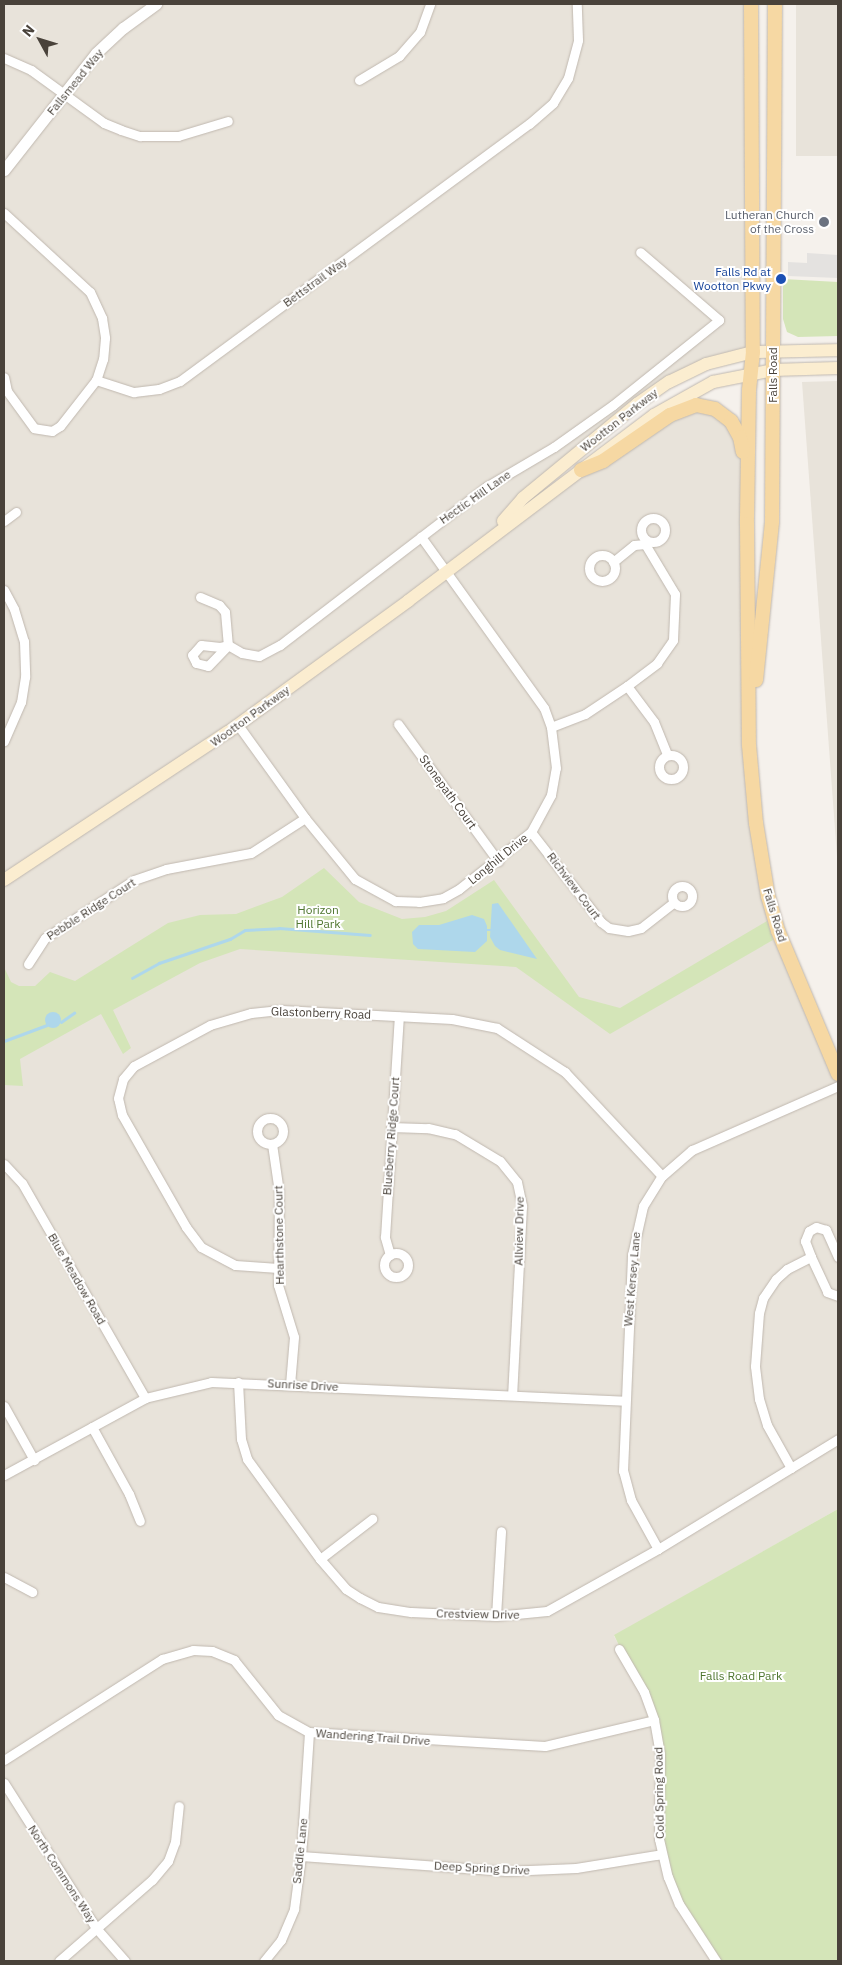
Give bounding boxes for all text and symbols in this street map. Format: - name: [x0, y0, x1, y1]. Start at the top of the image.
- north arrow: [15, 15, 65, 65]
- text: N: [18, 21, 39, 40]
- street label: Fallsmead Way: [44, 46, 106, 118]
- place label: Lutheran Church of the Cross: [725, 208, 814, 236]
- marker: Lutheran Church of the Cross: [818, 216, 830, 228]
- street label: Bettstrail Way: [280, 254, 350, 310]
- place label: Falls Rd at Wootton Pkwy: [694, 265, 771, 293]
- marker: Falls Rd at Wootton Pkwy: [775, 273, 787, 285]
- street label: Falls Road: [766, 347, 780, 403]
- street label: Wootton Parkway: [577, 385, 661, 455]
- street label: Hectic Hill Lane: [437, 467, 513, 527]
- street label: Wootton Parkway: [208, 682, 292, 750]
- street label: Stonepath Court: [416, 752, 480, 832]
- street label: Longhill Drive: [465, 831, 531, 887]
- street label: Richview Court: [544, 849, 604, 923]
- street label: Pebble Ridge Court: [44, 875, 138, 943]
- street label: Falls Road: [760, 886, 790, 944]
- park label: Horizon Hill Park: [295, 903, 341, 931]
- street label: Glastonberry Road: [271, 1004, 371, 1022]
- street label: Blueberry Ridge Court: [380, 1076, 402, 1196]
- street label: Hearthstone Court: [271, 1185, 287, 1285]
- street label: Allview Drive: [511, 1196, 527, 1266]
- street label: Blue Meadow Road: [45, 1231, 109, 1327]
- street label: West Kersey Lane: [621, 1231, 643, 1327]
- street label: Sunrise Drive: [267, 1376, 339, 1394]
- street label: Crestview Drive: [436, 1606, 520, 1622]
- park label: Falls Road Park: [700, 1669, 782, 1683]
- street label: Wandering Trail Drive: [315, 1726, 431, 1748]
- street label: Cold Spring Road: [651, 1747, 667, 1839]
- street label: Saddle Lane: [289, 1818, 311, 1884]
- street label: North Commons Way: [25, 1822, 99, 1926]
- street label: Deep Spring Drive: [434, 1858, 530, 1878]

